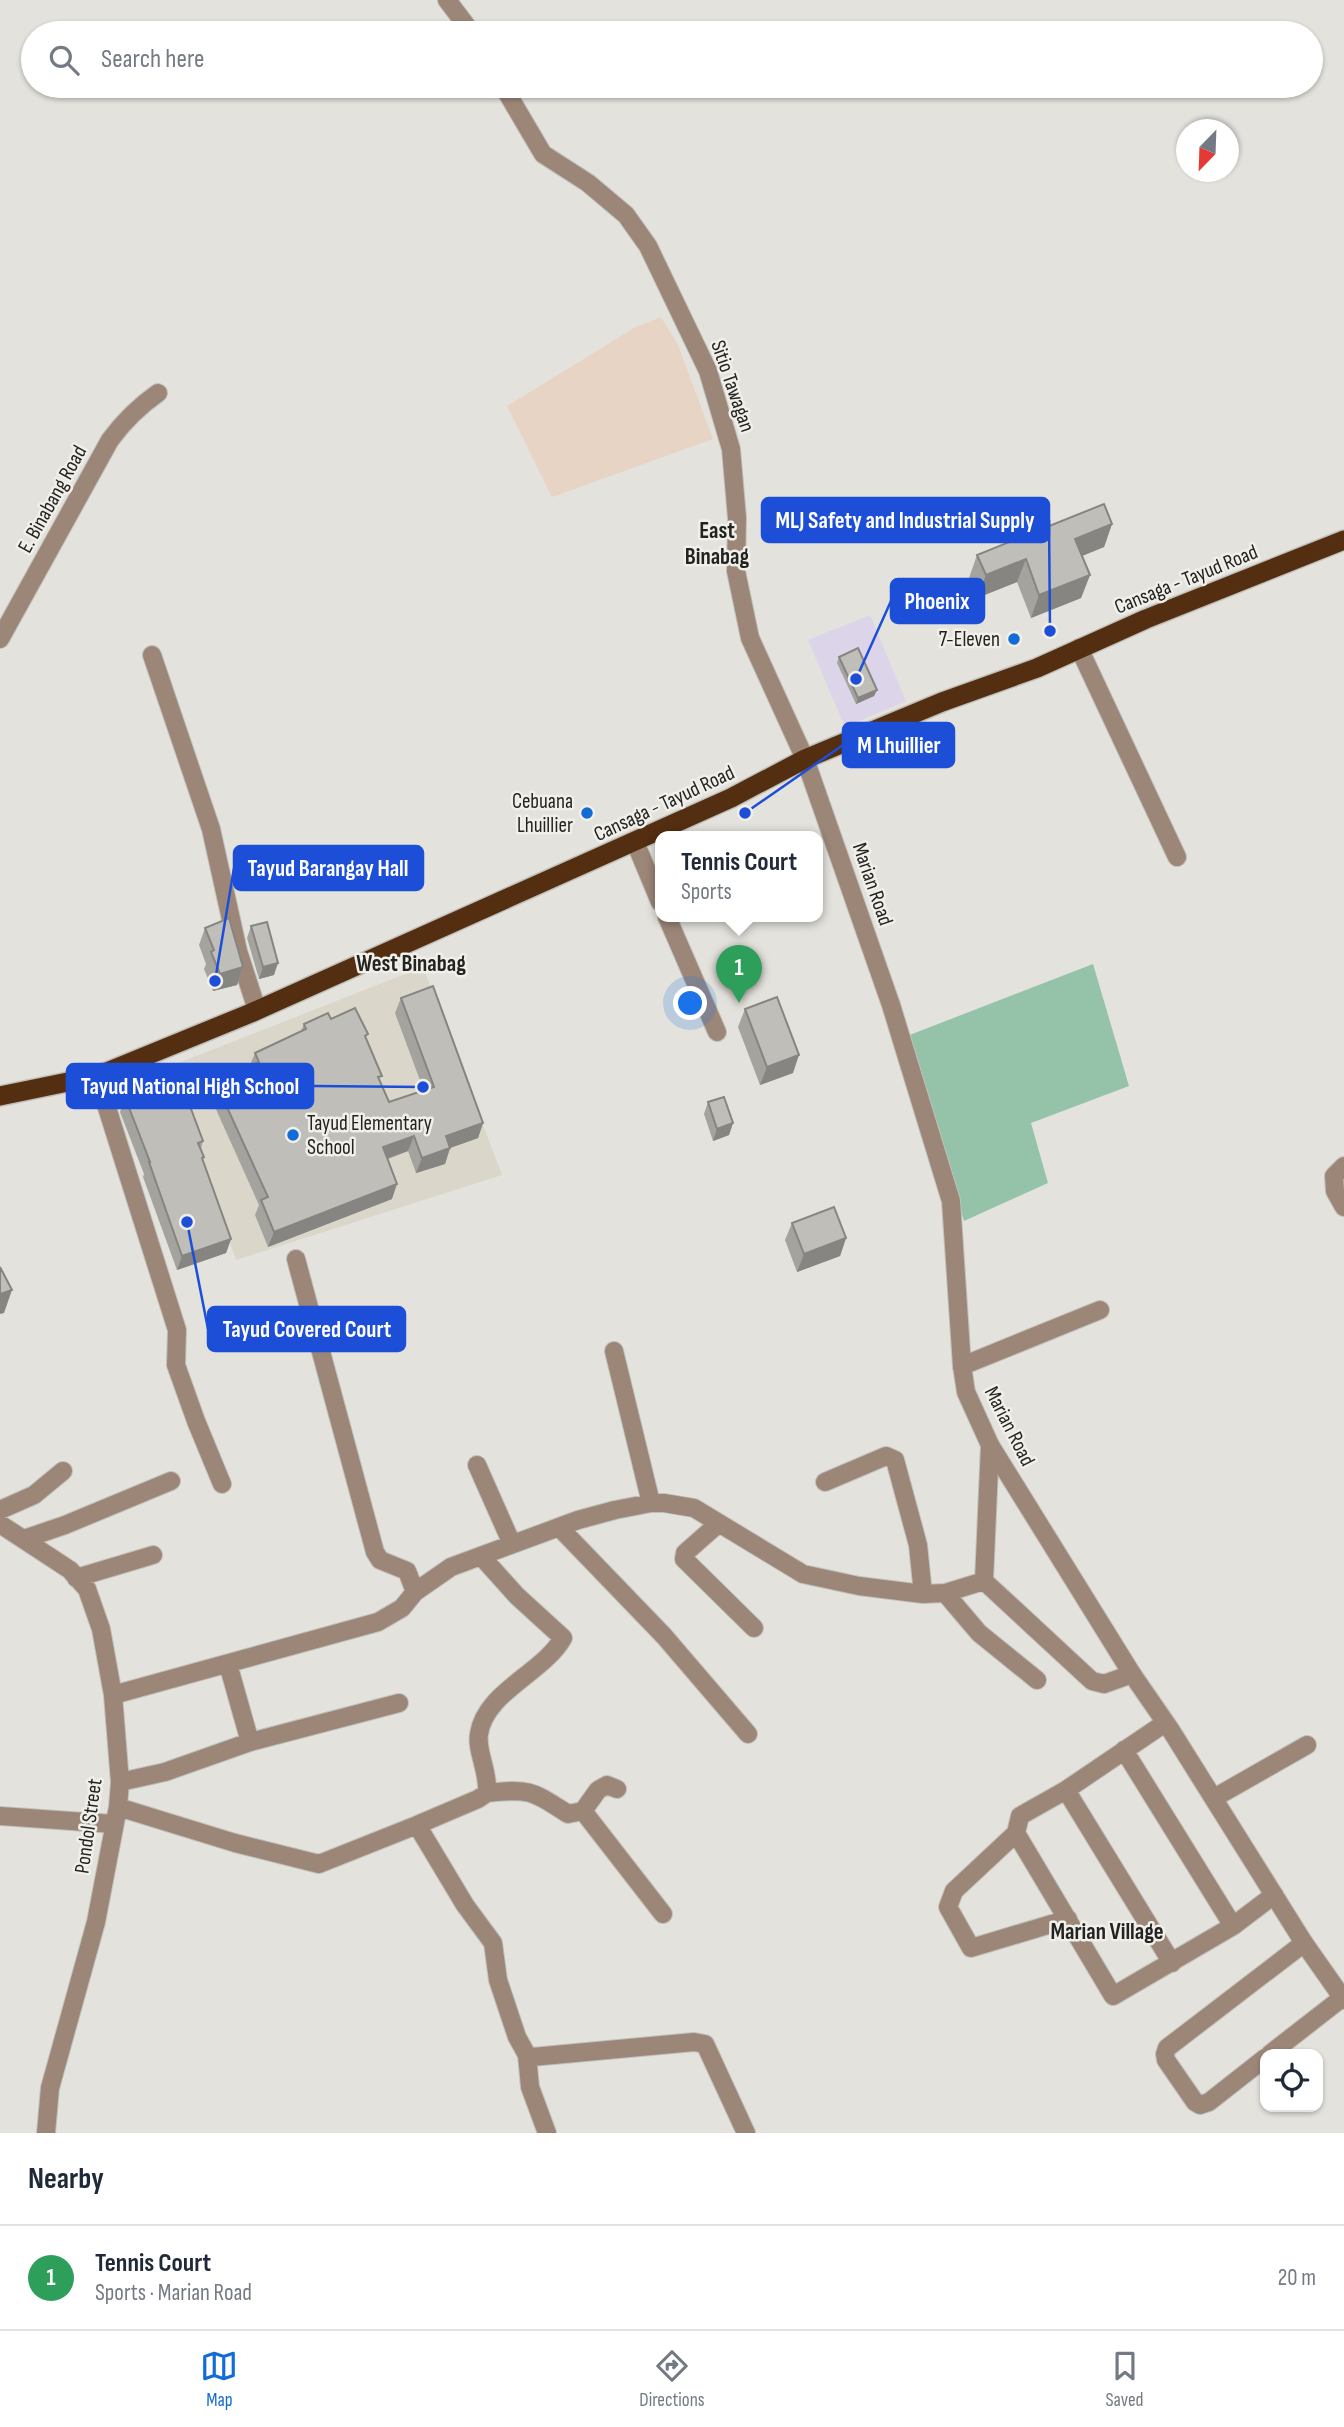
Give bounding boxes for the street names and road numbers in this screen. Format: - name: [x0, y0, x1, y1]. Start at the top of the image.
- street label: Sitio Tawagan: [705, 337, 760, 435]
- street label: E. Binabang Road: [13, 441, 92, 557]
- street label: Cansaga - Tayud Road: [1111, 539, 1261, 620]
- street label: Cansaga - Tayud Road: [590, 760, 738, 847]
- street label: Marian Road: [847, 839, 898, 929]
- street label: Marian Road: [979, 1382, 1040, 1470]
- street label: Pondol Street: [69, 1777, 108, 1875]

